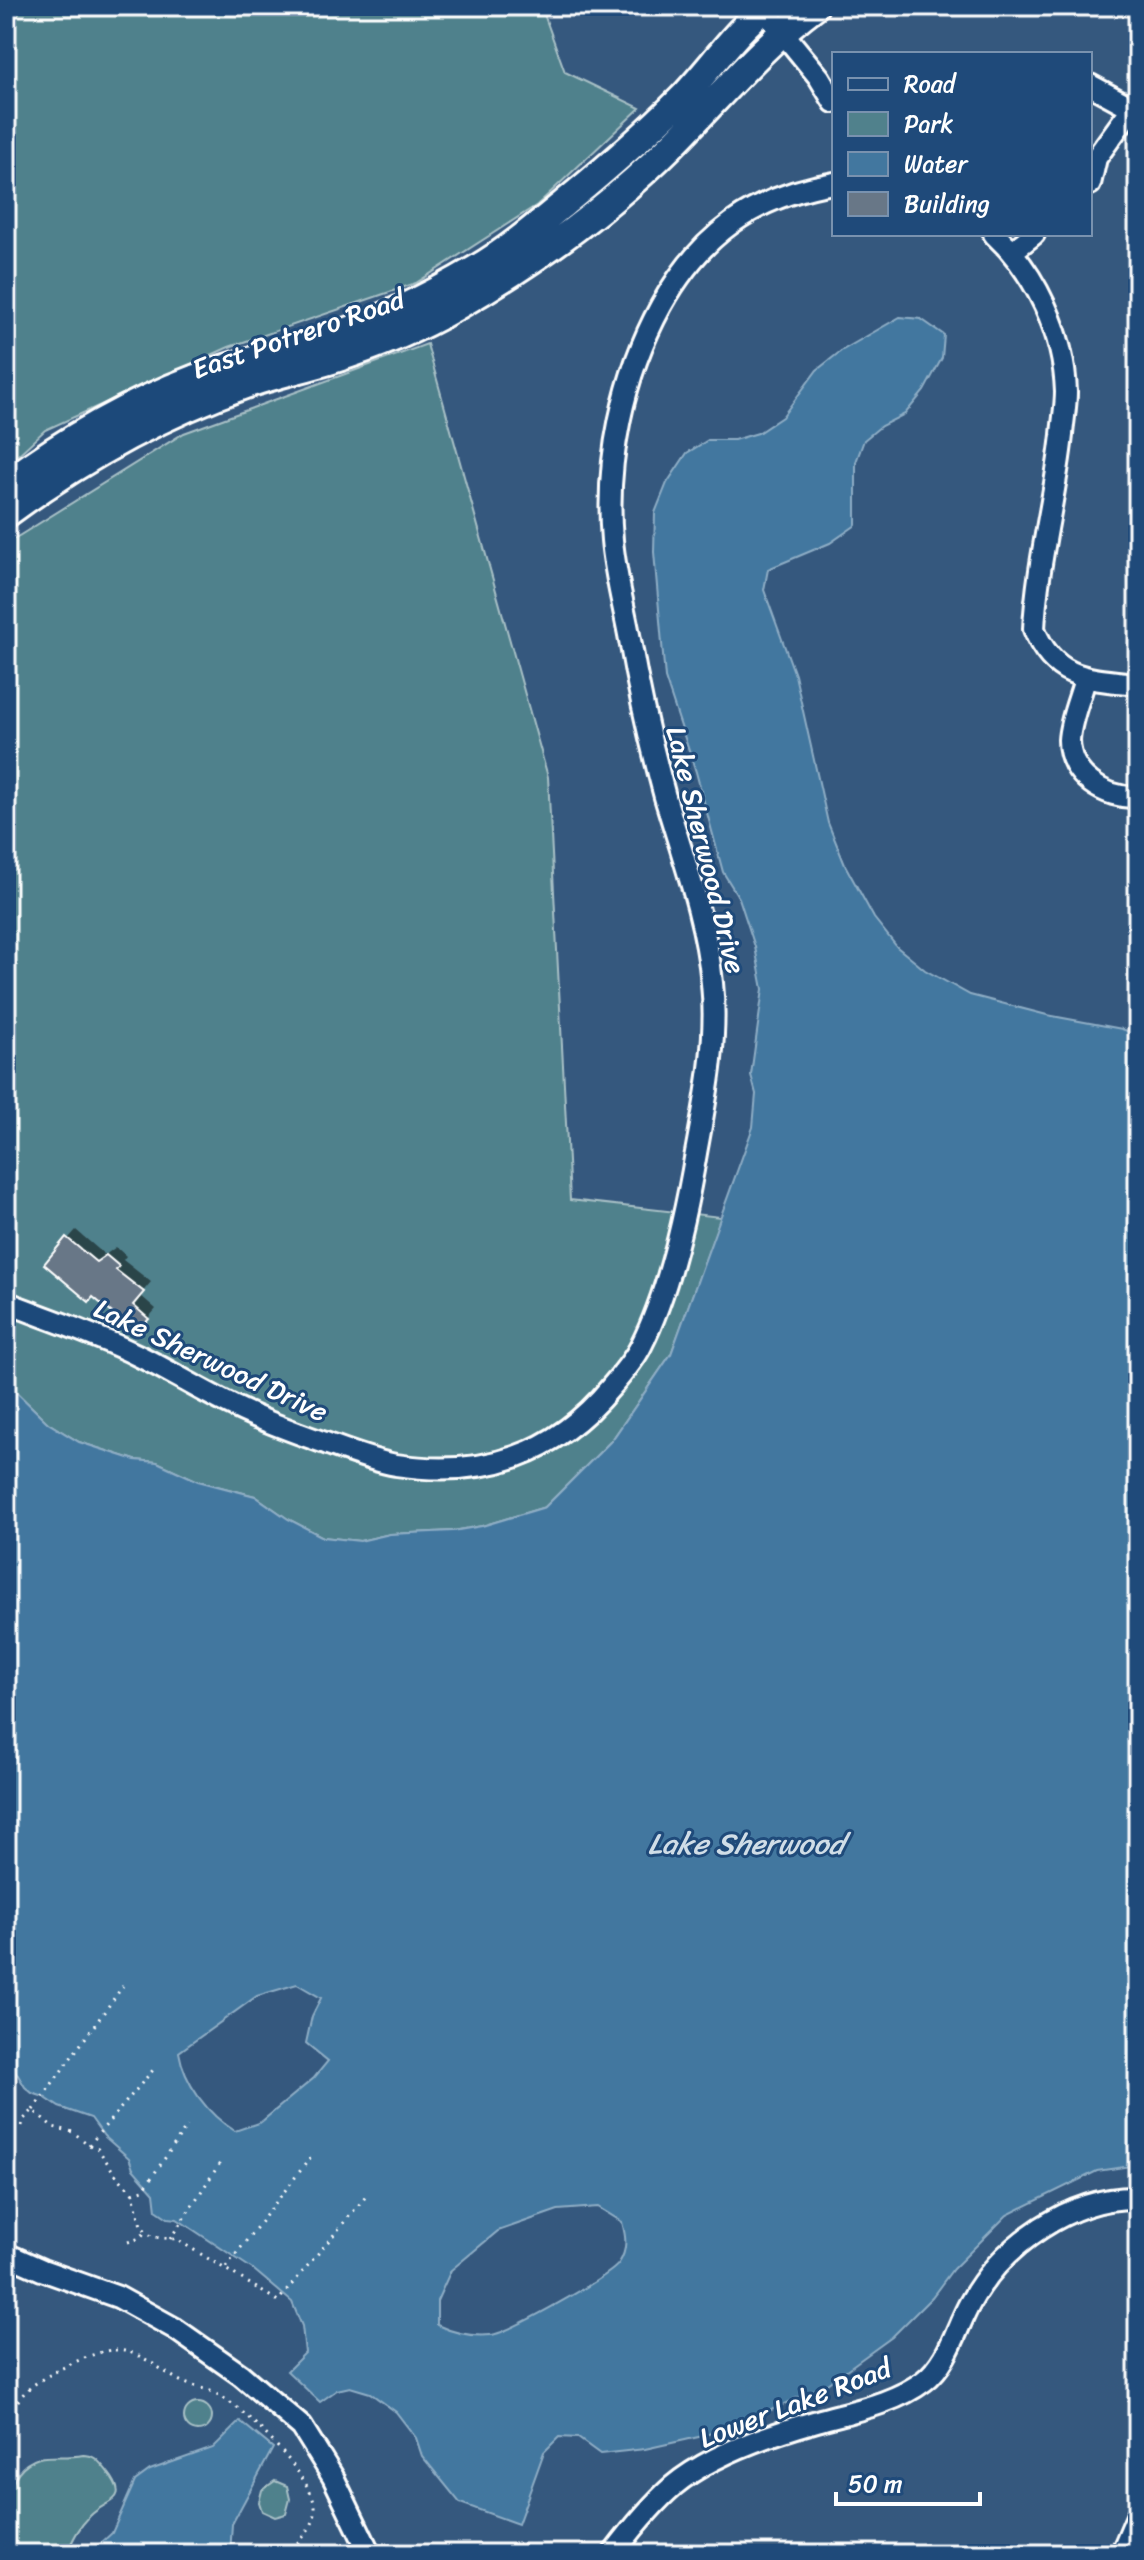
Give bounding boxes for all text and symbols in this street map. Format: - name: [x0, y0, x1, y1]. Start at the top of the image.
- legend: [832, 52, 1092, 236]
- text: Road: [904, 63, 958, 105]
- text: Park: [904, 103, 953, 145]
- text: Water: [904, 143, 969, 185]
- text: Building: [904, 183, 990, 225]
- street label: East Potrero Road: [185, 274, 413, 393]
- street label: Lake Sherwood Drive: [652, 721, 760, 979]
- street label: Lake Sherwood Drive: [86, 1284, 336, 1436]
- water label: Lake Sherwood: [648, 1817, 851, 1871]
- street label: Lower Lake Road: [691, 2343, 901, 2462]
- scale bar: [836, 2456, 980, 2506]
- text: 50 m: [848, 2463, 903, 2505]

